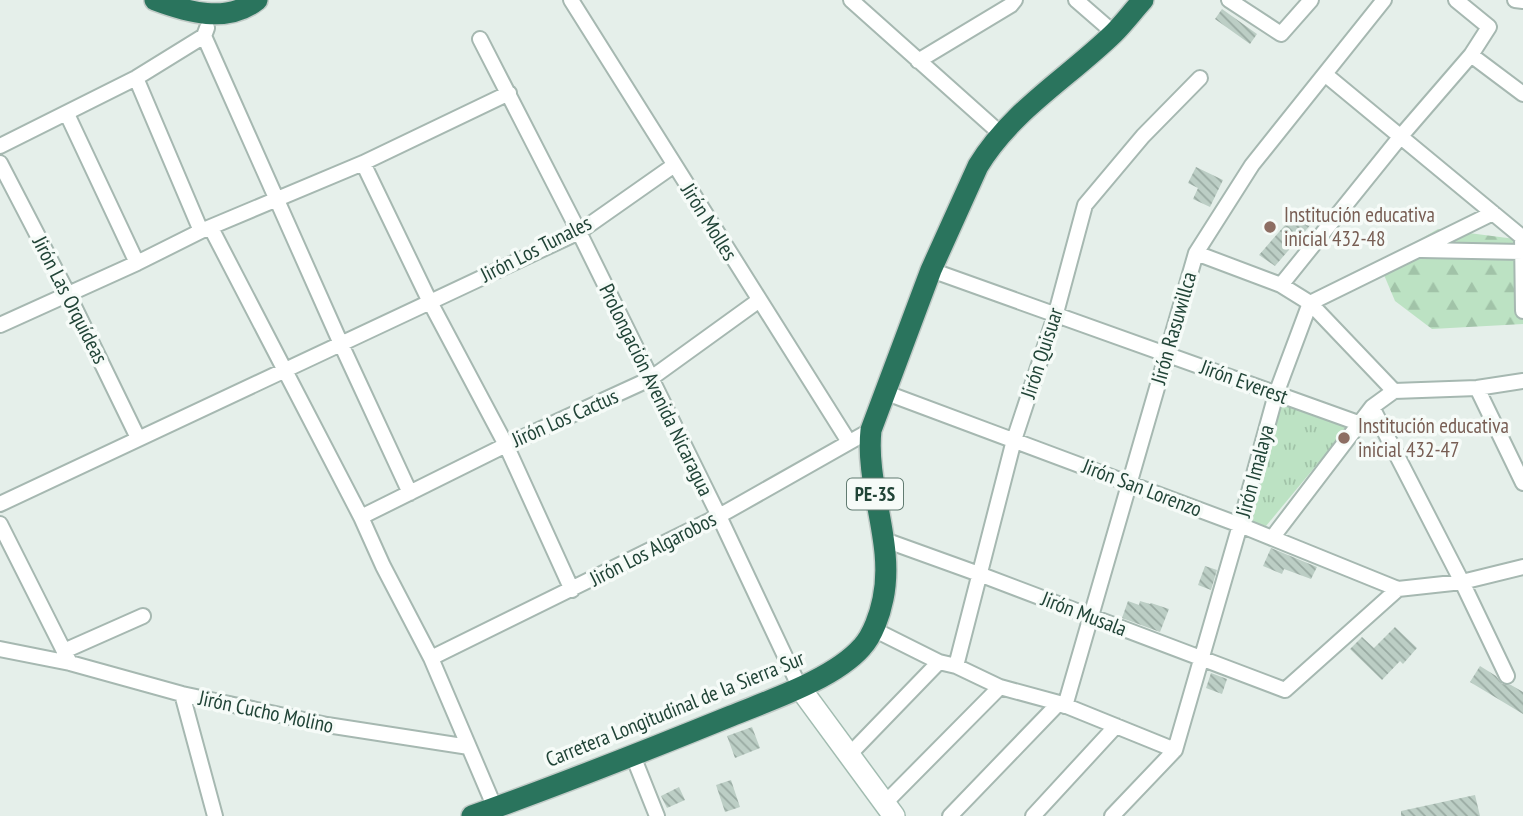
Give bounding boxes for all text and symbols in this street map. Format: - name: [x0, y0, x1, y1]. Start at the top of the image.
- street label: Jirón Molles: [675, 177, 744, 265]
- place label: Institución educativa inicial 432-48: [1284, 201, 1435, 252]
- street label: Jirón Los Tunales: [475, 209, 596, 288]
- marker: Institución educativa inicial 432-48: [1262, 219, 1278, 235]
- street label: Jirón Las Orquídeas: [26, 230, 114, 368]
- street label: Jirón Rasuwillca: [1144, 269, 1202, 388]
- street label: Prolongación Avenida Nicaragua: [593, 279, 720, 500]
- street label: Jirón Quisuar: [1014, 304, 1069, 403]
- street label: Jirón Everest: [1196, 353, 1292, 410]
- street label: Jirón Los Cactus: [506, 382, 622, 453]
- place label: Institución educativa inicial 432-47: [1358, 412, 1509, 463]
- street label: Jirón Imalaya: [1229, 422, 1280, 521]
- marker: Institución educativa inicial 432-47: [1336, 430, 1352, 446]
- street label: Jirón San Lorenzo: [1078, 452, 1206, 523]
- road number: PE-3S: [847, 478, 903, 509]
- street label: Jirón Los Algarobos: [584, 505, 721, 592]
- street label: Jirón Musala: [1037, 585, 1131, 642]
- street label: Carretera Longitudinal de la Sierra Sur: [542, 644, 808, 773]
- street label: Jirón Cucho Molino: [195, 684, 336, 739]

